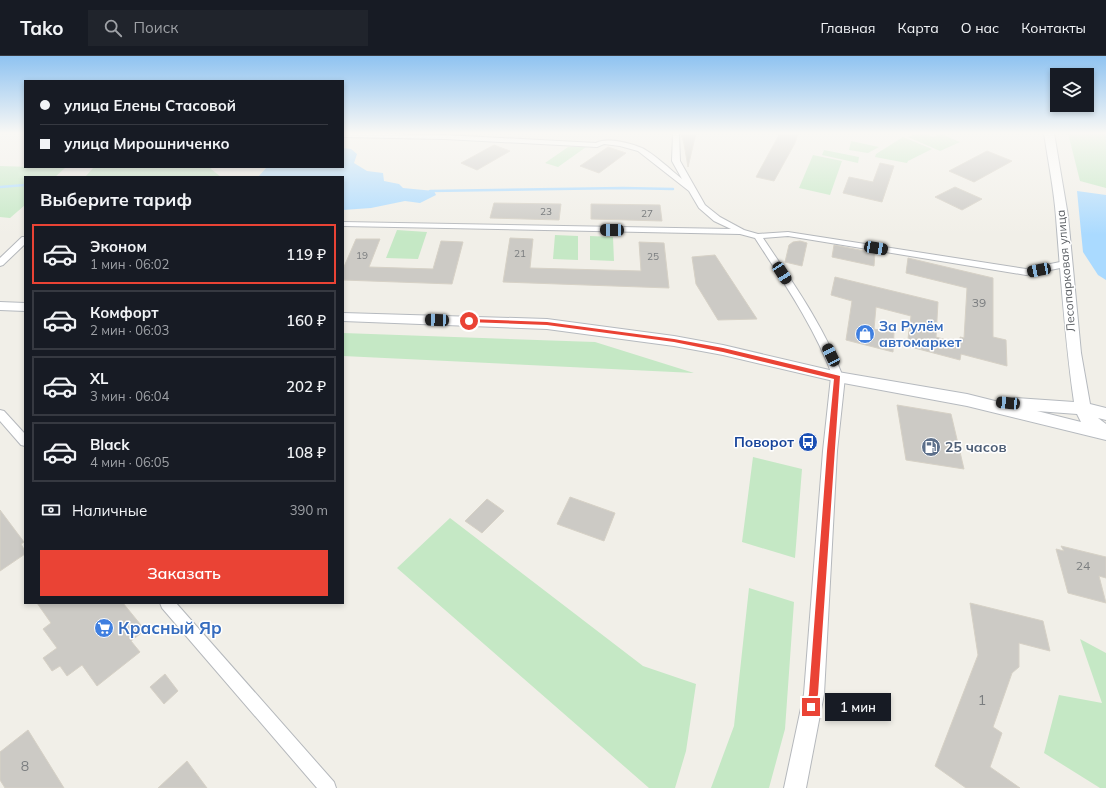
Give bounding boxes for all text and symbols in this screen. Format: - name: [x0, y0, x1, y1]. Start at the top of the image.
- search box: [88, 10, 368, 46]
- text: Tako: [20, 16, 64, 40]
- icon: search: [102, 17, 124, 39]
- text: Поиск: [134, 18, 178, 37]
- text: Главная: [821, 19, 876, 37]
- text: Карта: [898, 19, 939, 37]
- text: О нас: [961, 19, 999, 37]
- text: Контакты: [1021, 19, 1086, 37]
- map controls: [1050, 68, 1094, 112]
- button: layers: [1050, 68, 1094, 112]
- text: улица Елены Стасовой: [64, 96, 236, 115]
- text: улица Мирошниченко: [64, 134, 230, 153]
- text: Выберите тариф: [40, 188, 192, 211]
- house number: 23: [540, 205, 552, 218]
- house number: 27: [641, 207, 653, 220]
- street label: Лесопарковая улица: [1053, 209, 1078, 333]
- car: [600, 224, 624, 236]
- icon: car: [42, 236, 78, 272]
- text: Эконом: [90, 237, 147, 256]
- car: [863, 240, 889, 256]
- text: 119 ₽: [286, 245, 326, 264]
- house number: 21: [514, 247, 526, 260]
- house number: 19: [356, 249, 368, 262]
- house number: 25: [647, 250, 659, 263]
- text: 1 мин · 06:02: [90, 256, 169, 272]
- car: [770, 260, 794, 286]
- car: [1026, 262, 1052, 278]
- house number: 39: [972, 295, 986, 310]
- icon: car: [42, 302, 78, 338]
- text: Комфорт: [90, 303, 159, 322]
- text: 160 ₽: [286, 311, 326, 330]
- route start: [460, 312, 478, 330]
- car: [425, 314, 449, 326]
- place label: За Рулём автомаркет: [879, 317, 962, 351]
- text: 2 мин · 06:03: [90, 322, 169, 338]
- shop icon: За Рулём автомаркет: [854, 323, 876, 345]
- car: [820, 342, 842, 368]
- icon: car: [42, 368, 78, 404]
- text: XL: [90, 369, 108, 388]
- text: 202 ₽: [286, 377, 326, 396]
- text: 3 мин · 06:04: [90, 388, 169, 404]
- car: [996, 396, 1020, 410]
- bus stop icon: Поворот: [797, 431, 819, 453]
- place label: Поворот: [734, 433, 794, 451]
- icon: car: [42, 434, 78, 470]
- text: Black: [90, 435, 129, 454]
- fuel station icon: 25 часов: [920, 436, 942, 458]
- place label: 25 часов: [945, 438, 1007, 456]
- text: 108 ₽: [286, 443, 326, 462]
- text: 4 мин · 06:05: [90, 454, 169, 470]
- icon: cash: [40, 499, 62, 521]
- text: Наличные: [72, 501, 147, 520]
- text: 390 m: [290, 502, 328, 518]
- button: Заказать: [40, 550, 328, 596]
- house number: 24: [1076, 558, 1090, 573]
- supermarket icon: Красный Яр: [93, 617, 115, 639]
- place label: Красный Яр: [118, 617, 222, 638]
- house number: 1: [978, 691, 986, 709]
- callout: 1 мин: [825, 693, 891, 721]
- route end: [802, 698, 820, 716]
- text: 1 мин: [840, 699, 876, 715]
- house number: 8: [21, 757, 29, 775]

